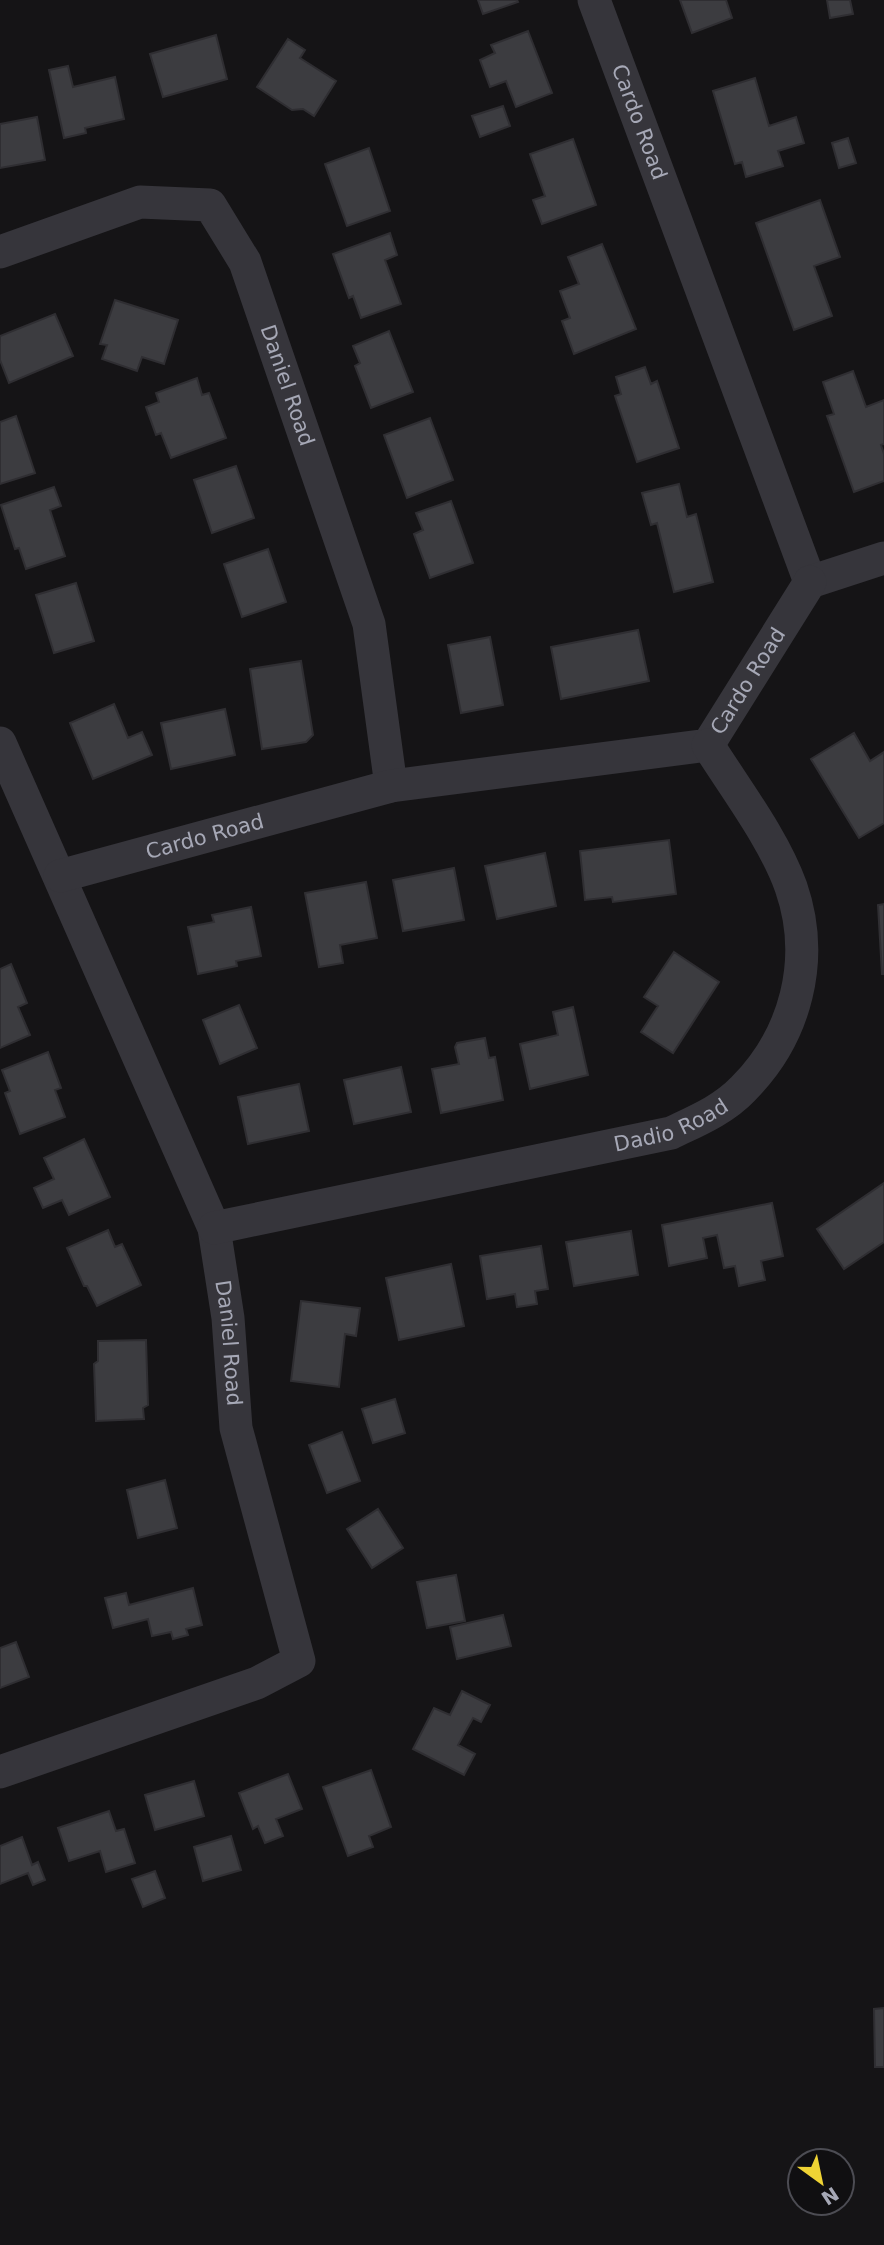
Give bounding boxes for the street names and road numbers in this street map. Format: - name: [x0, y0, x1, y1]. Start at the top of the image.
- street label: Cardo Road: [607, 61, 672, 183]
- street label: Daniel Road: [255, 322, 319, 449]
- street label: Cardo Road: [706, 623, 790, 739]
- street label: Cardo Road: [143, 809, 266, 864]
- street label: Dadio Road: [612, 1094, 733, 1157]
- street label: Daniel Road: [210, 1278, 246, 1407]

